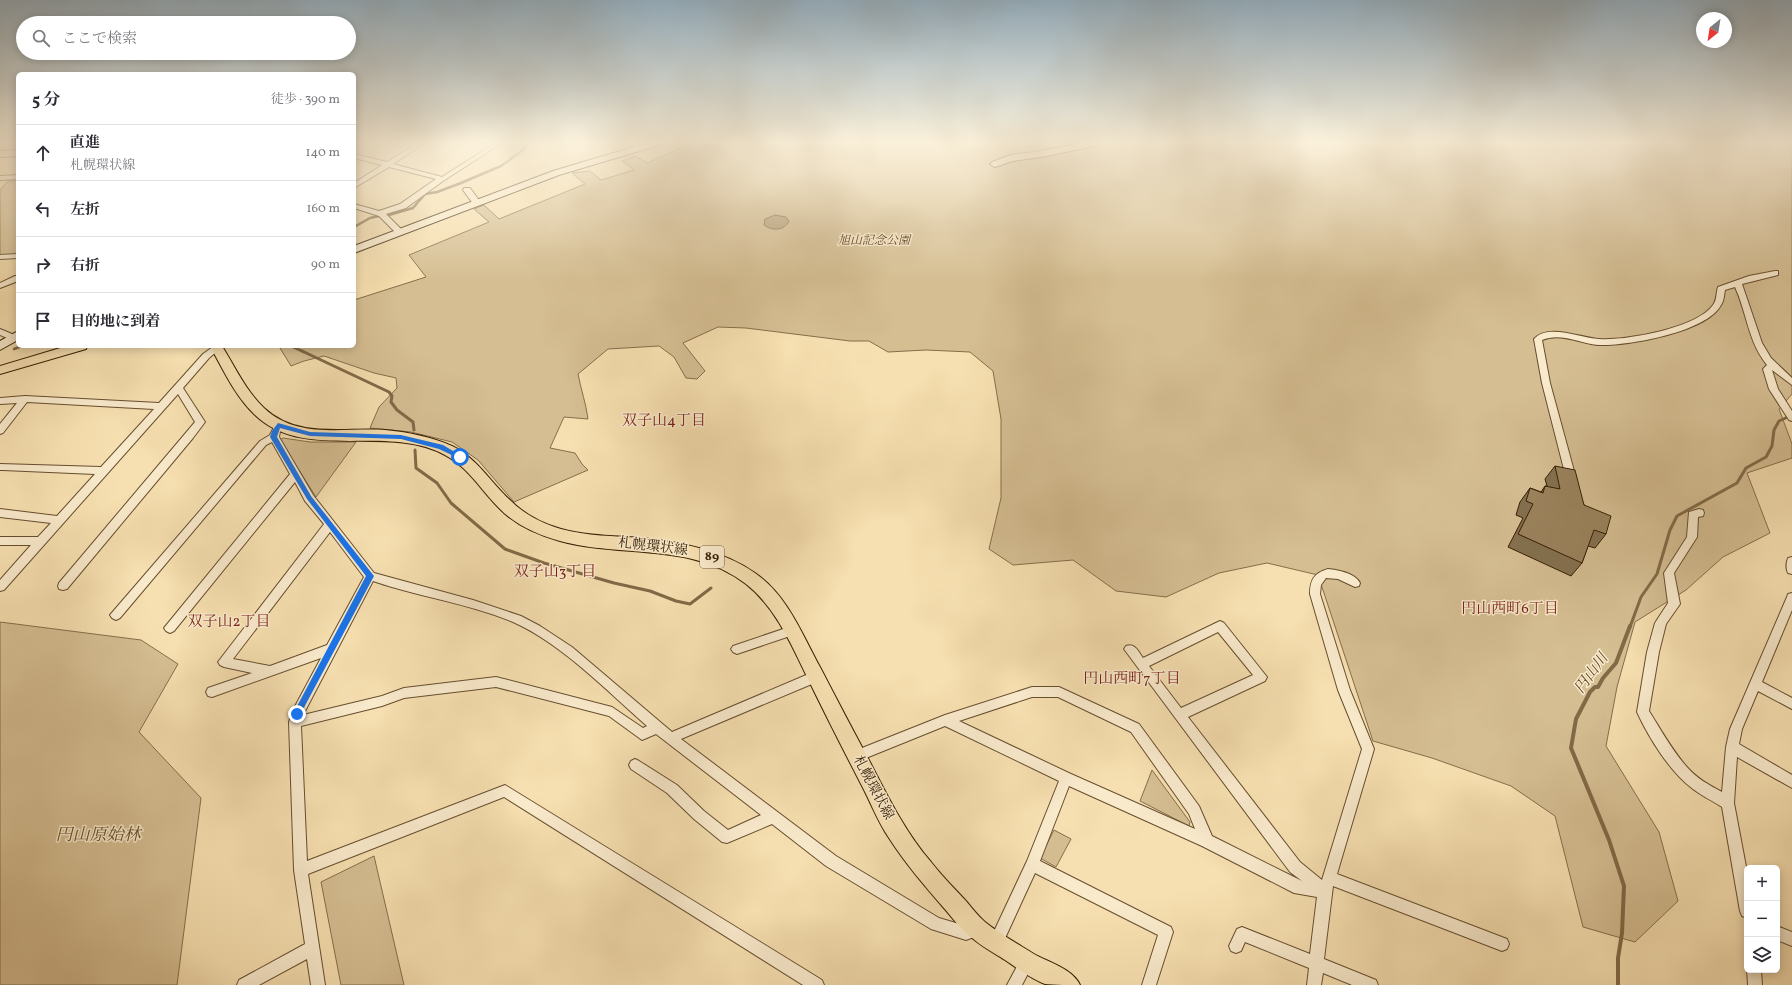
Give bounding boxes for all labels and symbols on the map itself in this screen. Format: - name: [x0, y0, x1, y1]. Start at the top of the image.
- north arrow: [1696, 12, 1732, 48]
- park label: 旭山記念公園: [838, 233, 912, 249]
- district label: 双子山4丁目: [622, 411, 706, 432]
- route start: [451, 448, 469, 466]
- street label: 札幌環状線: [617, 533, 689, 561]
- road number: 89: [700, 546, 724, 568]
- district label: 双子山3丁目: [514, 562, 596, 583]
- district label: 円山西町6丁目: [1461, 599, 1559, 620]
- district label: 双子山2丁目: [187, 612, 271, 633]
- water label: 円山川: [1570, 648, 1615, 698]
- district label: 円山西町7丁目: [1083, 669, 1181, 690]
- route end: [288, 705, 306, 723]
- street label: 札幌環状線: [848, 753, 898, 823]
- park label: 円山原始林: [56, 824, 142, 847]

